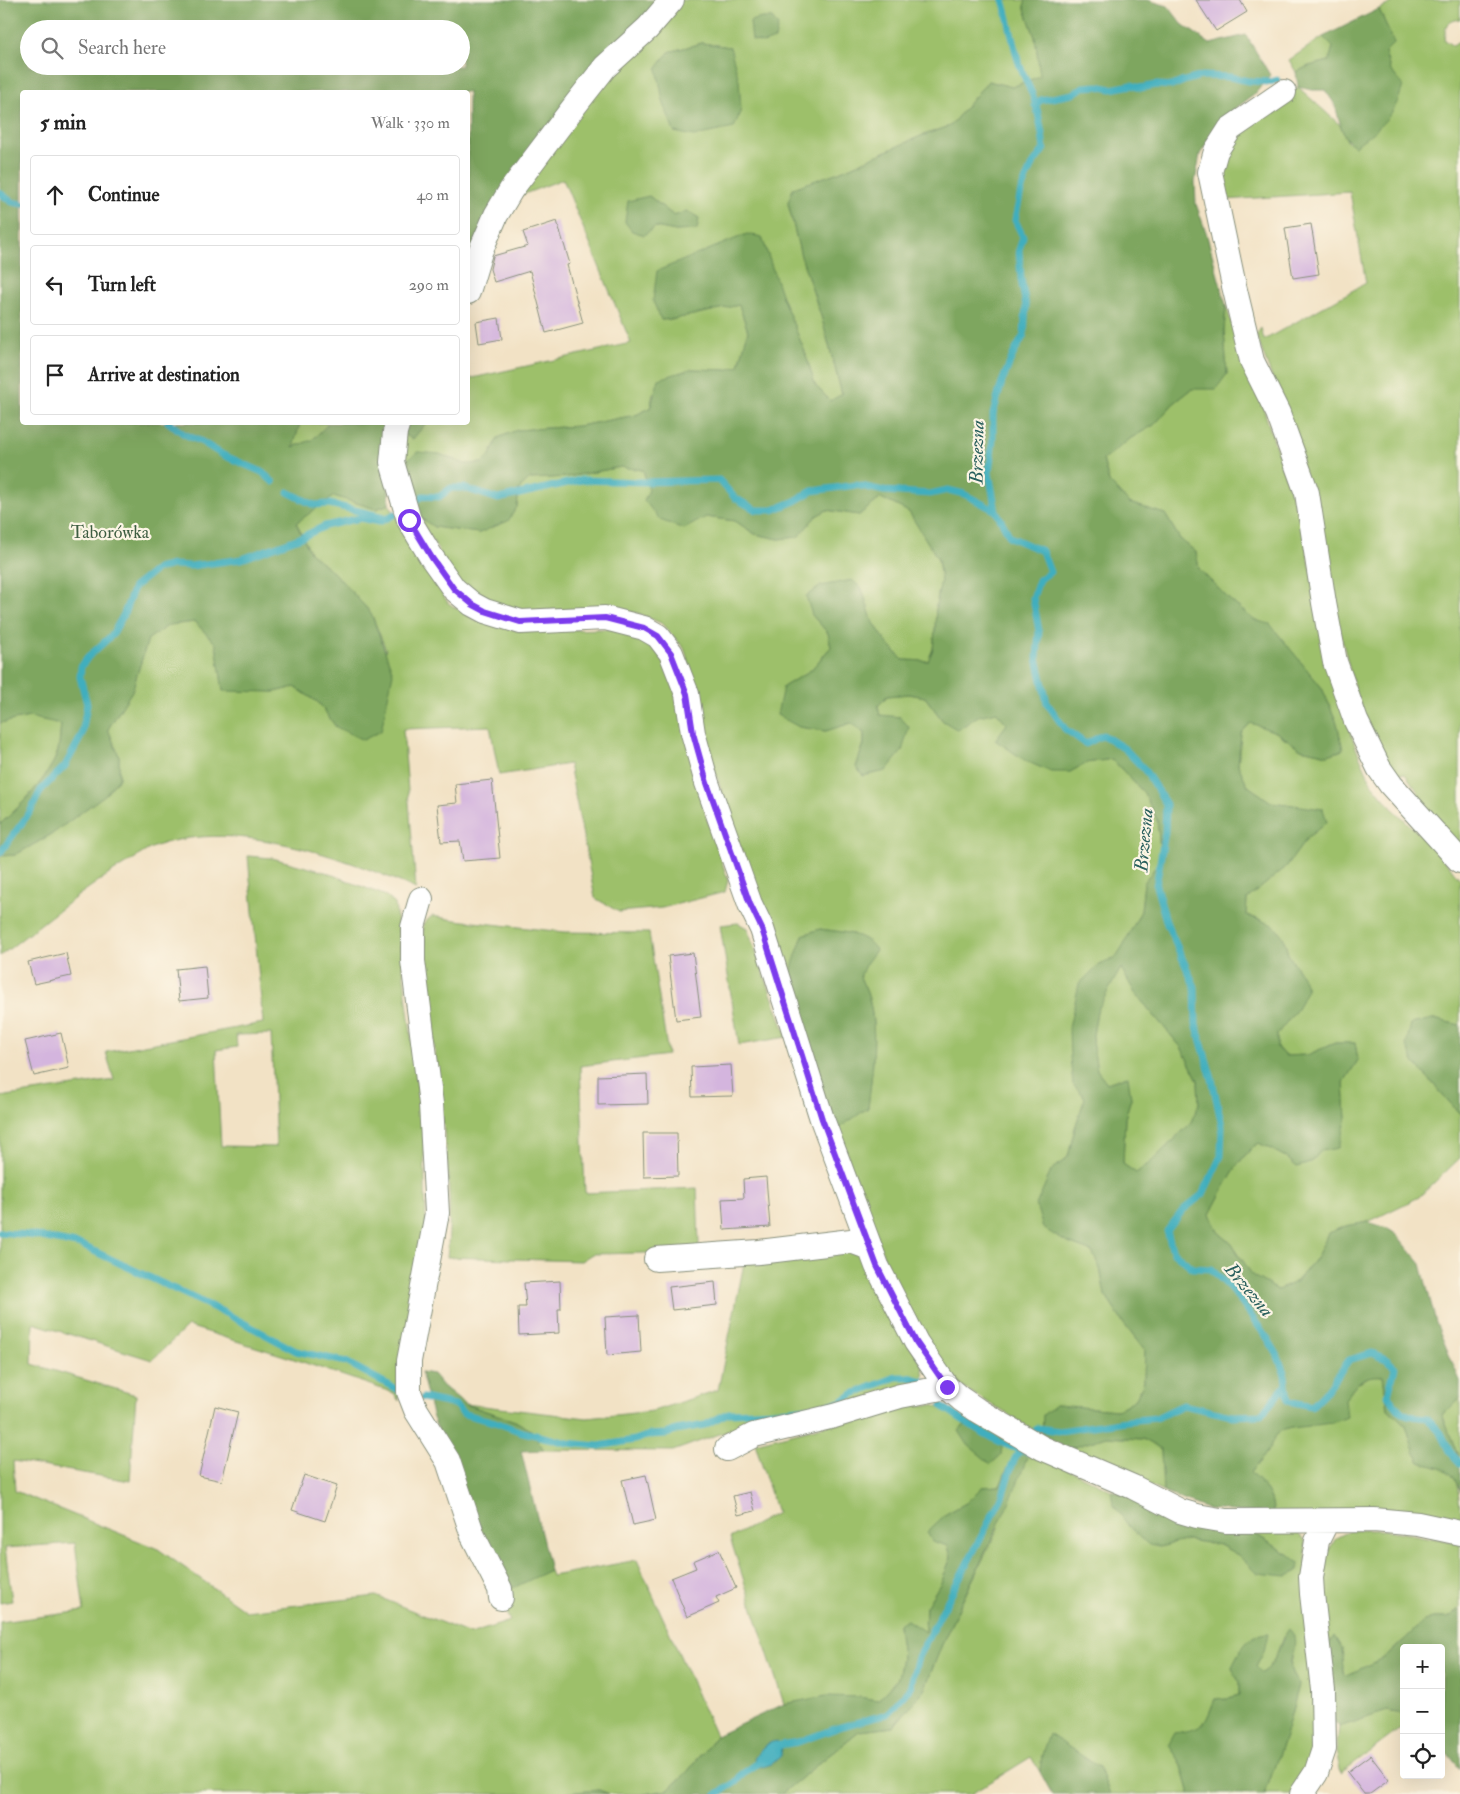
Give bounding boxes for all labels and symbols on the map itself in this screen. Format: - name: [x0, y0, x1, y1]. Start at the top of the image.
- water label: Brzezna: [964, 420, 990, 485]
- route start: [398, 509, 421, 532]
- park label: Taborówka: [71, 521, 150, 544]
- water label: Brzezna: [1129, 807, 1159, 874]
- water label: Brzezna: [1219, 1257, 1279, 1322]
- route end: [936, 1376, 959, 1399]

